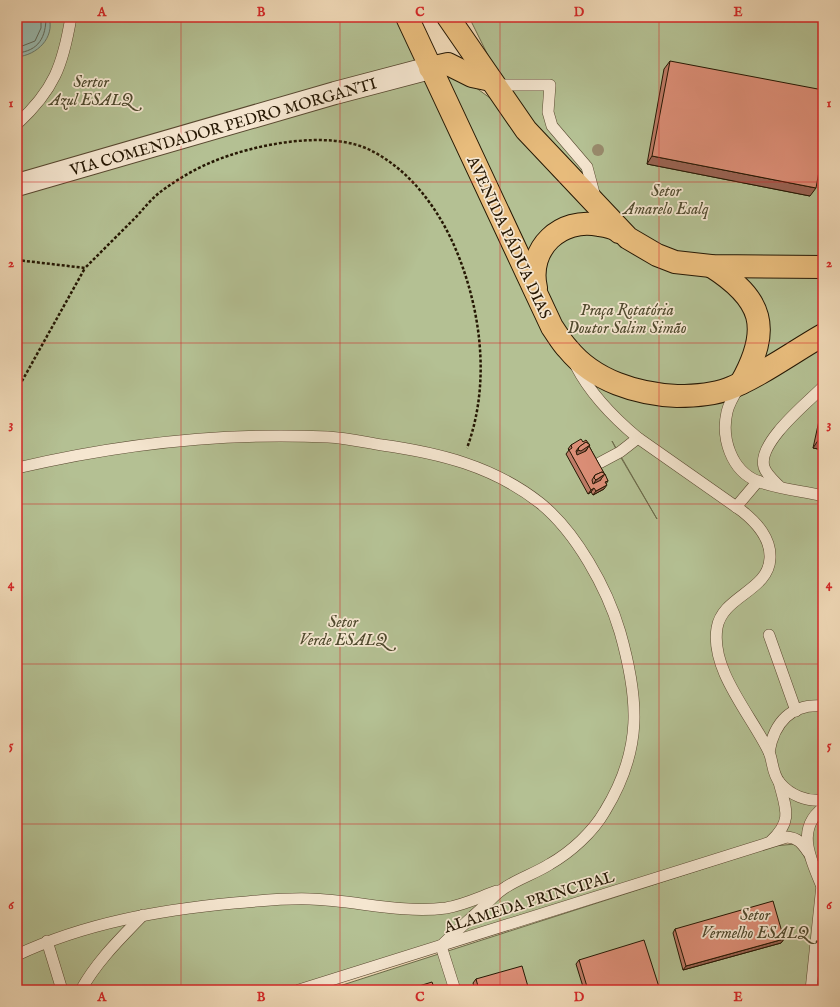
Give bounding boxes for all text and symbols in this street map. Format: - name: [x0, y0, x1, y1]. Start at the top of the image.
- text: A: [97, 4, 108, 21]
- text: B: [257, 4, 266, 21]
- text: C: [415, 4, 425, 21]
- text: D: [574, 4, 585, 21]
- text: E: [733, 4, 743, 21]
- park label: Sertor Azul ESALQ: [47, 73, 142, 111]
- street label: VIA COMENDADOR PEDRO MORGANTI: [67, 74, 379, 182]
- text: 1: [9, 95, 14, 112]
- text: 1: [827, 95, 832, 112]
- street label: AVENIDA PÁDUA DIAS: [461, 152, 557, 322]
- park label: Setor Amarelo Esalq: [621, 182, 709, 220]
- text: 2: [8, 255, 14, 272]
- text: 2: [826, 255, 832, 272]
- park label: Praça Rotatória Doutor Salim Simão: [567, 301, 687, 339]
- text: 3: [9, 416, 14, 433]
- text: 3: [827, 416, 832, 433]
- text: 4: [8, 576, 15, 593]
- text: 4: [826, 576, 833, 593]
- park label: Setor Verde ESALQ: [299, 613, 396, 651]
- text: 5: [9, 737, 14, 754]
- text: 5: [827, 737, 832, 754]
- street label: ALAMEDA PRINCIPAL: [441, 867, 618, 939]
- text: 6: [8, 897, 14, 914]
- text: 6: [826, 897, 832, 914]
- park label: Setor Vermelho ESALQ: [701, 906, 818, 944]
- text: A: [97, 989, 108, 1006]
- text: B: [257, 989, 266, 1006]
- text: C: [415, 989, 425, 1006]
- text: D: [574, 989, 585, 1006]
- text: E: [733, 989, 743, 1006]

